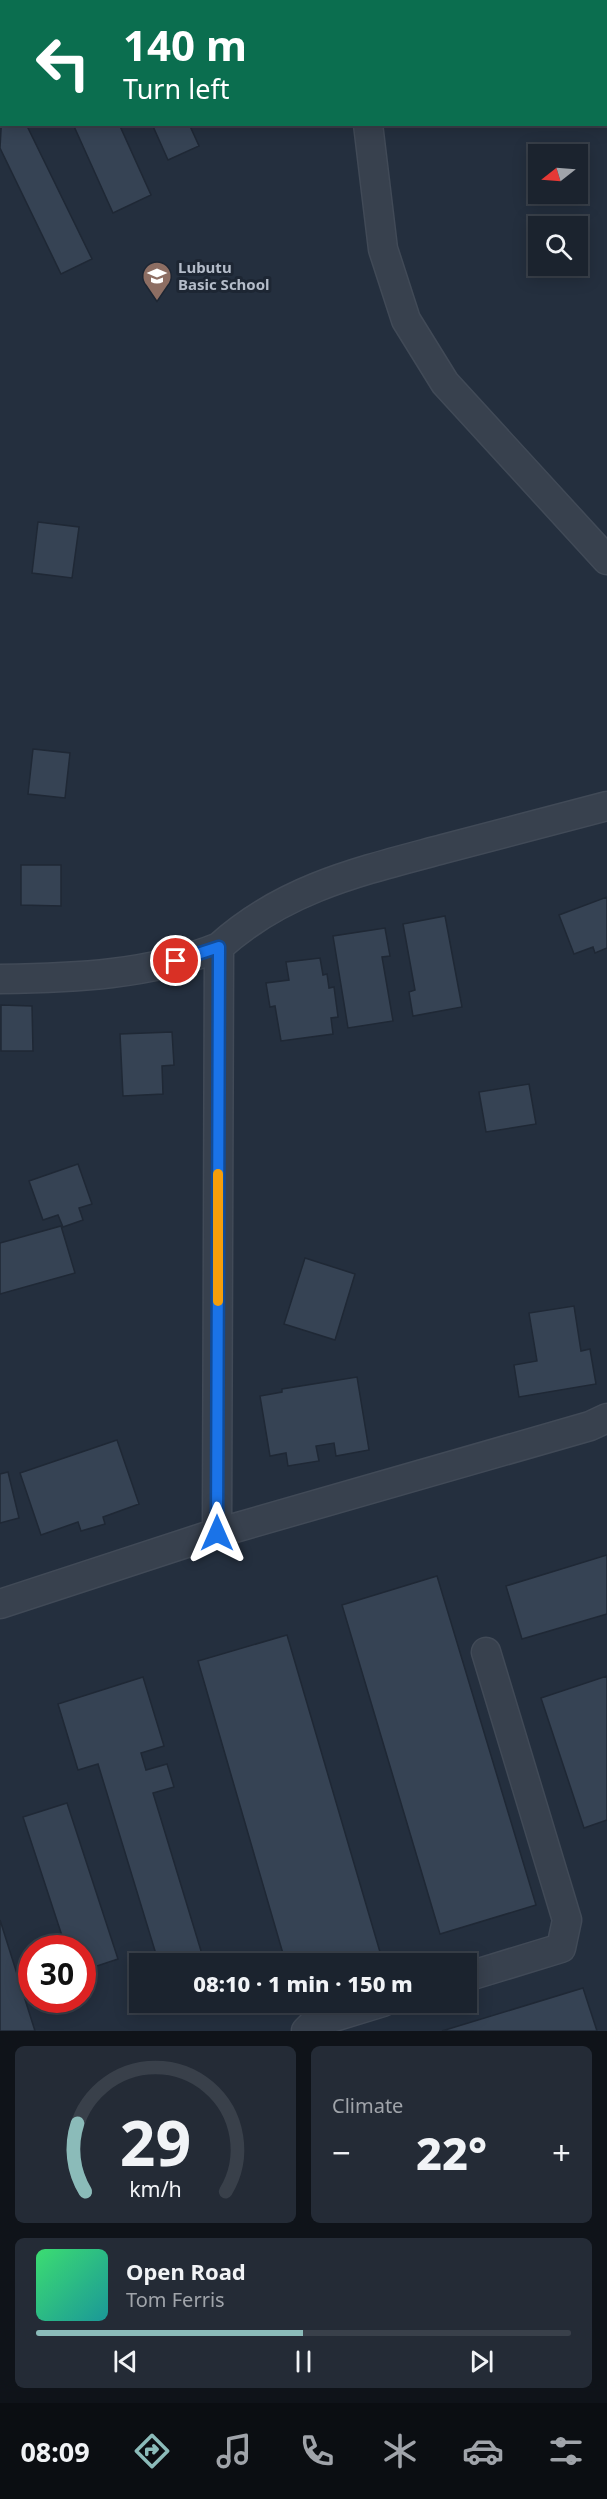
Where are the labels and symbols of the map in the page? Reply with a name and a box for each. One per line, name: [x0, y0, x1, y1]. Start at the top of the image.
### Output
north arrow: [528, 144, 588, 204]
place label: Lubutu Basic School: [178, 257, 270, 294]
school or university icon: Lubutu Basic School: [141, 260, 173, 302]
pin: [150, 935, 201, 986]
position arrow: [185, 1501, 249, 1565]
speed limit sign: 30: [18, 1935, 96, 2013]

